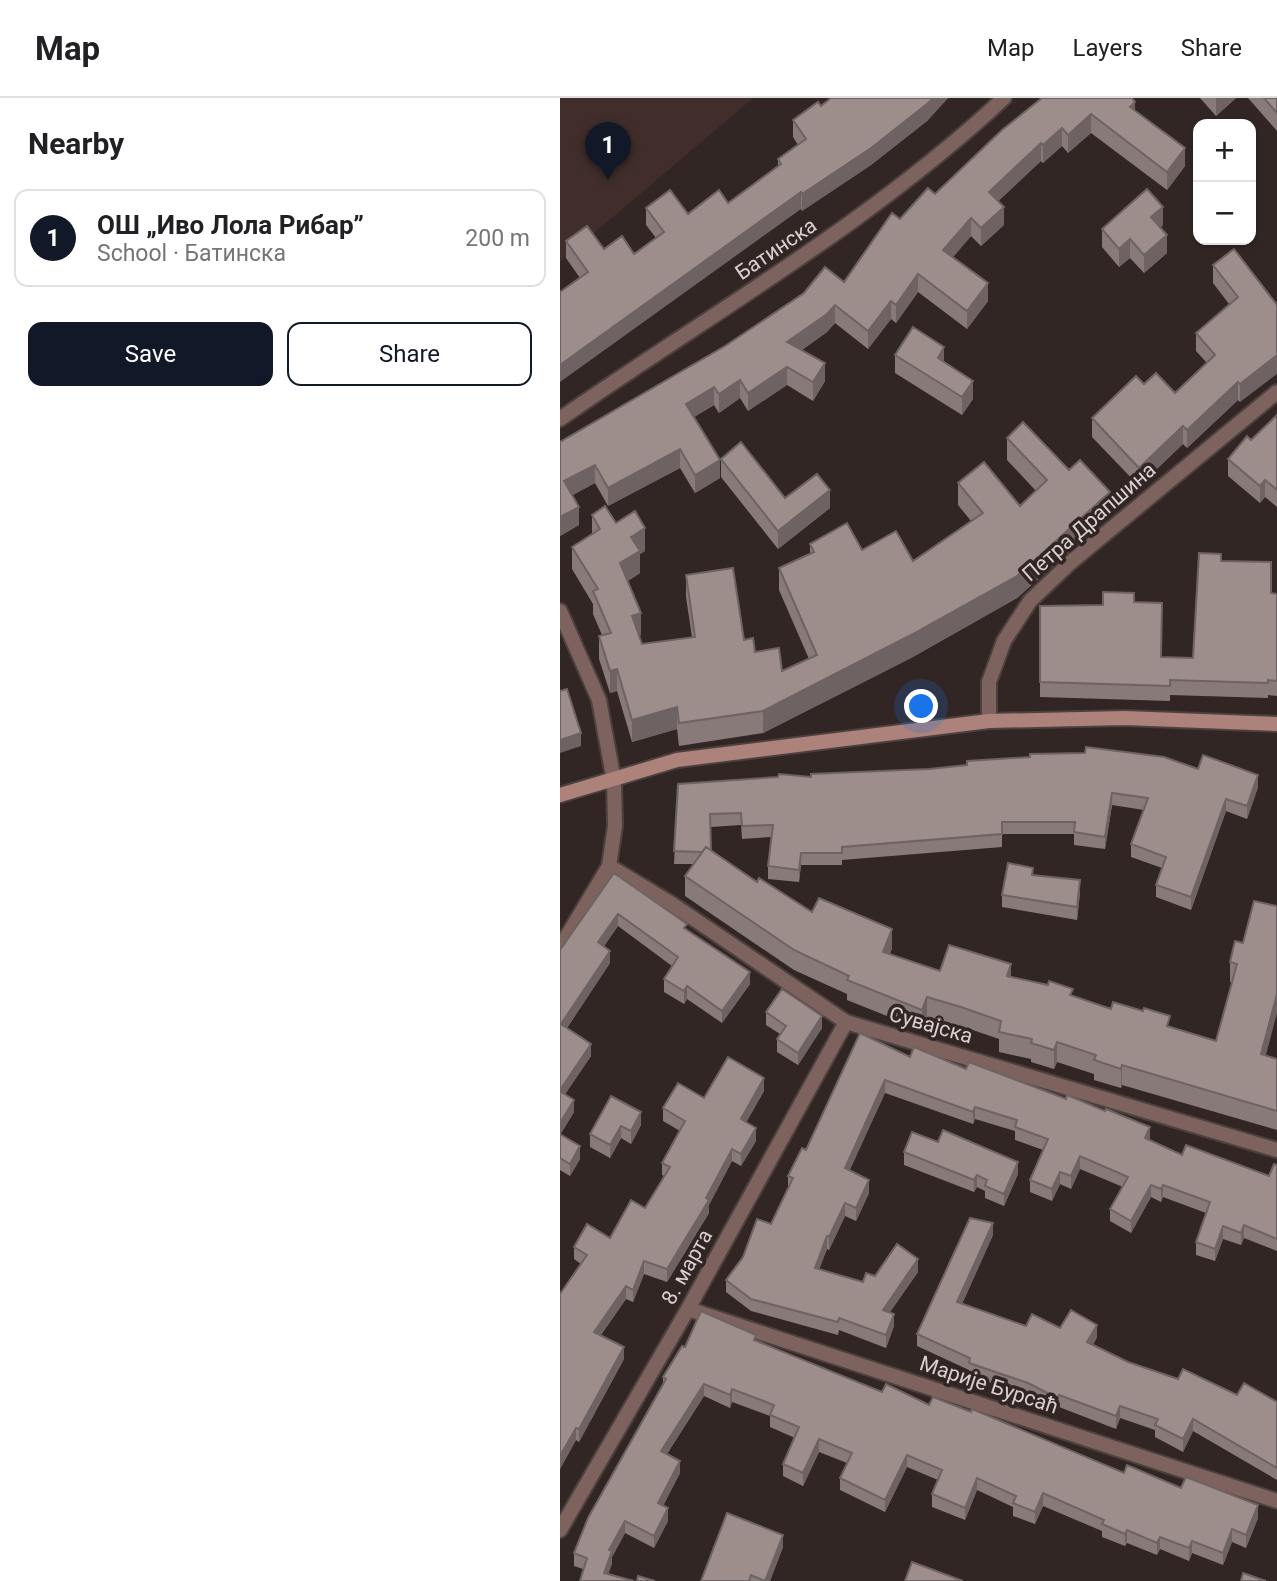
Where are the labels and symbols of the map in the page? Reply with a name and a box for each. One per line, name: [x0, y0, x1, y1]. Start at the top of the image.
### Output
pin: 1: [585, 122, 631, 180]
street label: Батинска: [731, 213, 821, 285]
street label: Петра Драпшина: [1018, 458, 1160, 586]
your location: [904, 689, 938, 723]
street label: Сувајска: [886, 1002, 976, 1048]
street label: 8. марта: [657, 1225, 717, 1309]
street label: Марије Бурсаћ: [917, 1351, 1061, 1419]

